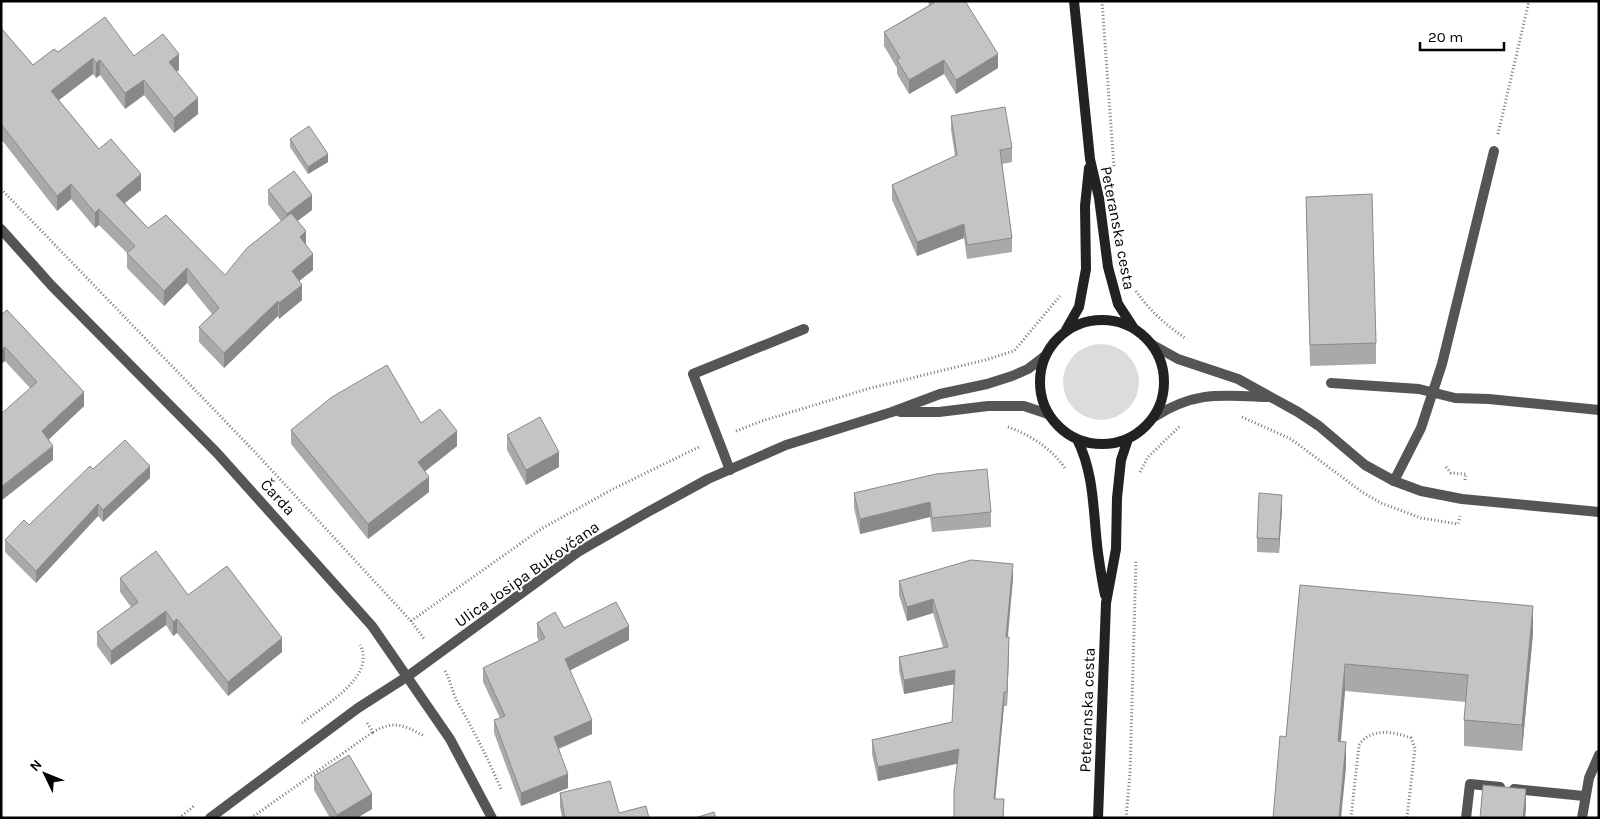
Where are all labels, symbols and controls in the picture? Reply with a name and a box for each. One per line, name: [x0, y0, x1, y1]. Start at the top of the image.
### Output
scale bar: [1420, 20, 1504, 52]
text: 20 m: [1428, 28, 1463, 46]
street label: Peteranska cesta: [1097, 165, 1139, 291]
street label: Čarda: [256, 475, 300, 519]
street label: Ulica Josipa Bukovčana: [451, 517, 603, 631]
street label: Peteranska cesta: [1075, 647, 1099, 773]
north arrow: [20, 749, 70, 799]
text: N: [26, 756, 46, 775]

